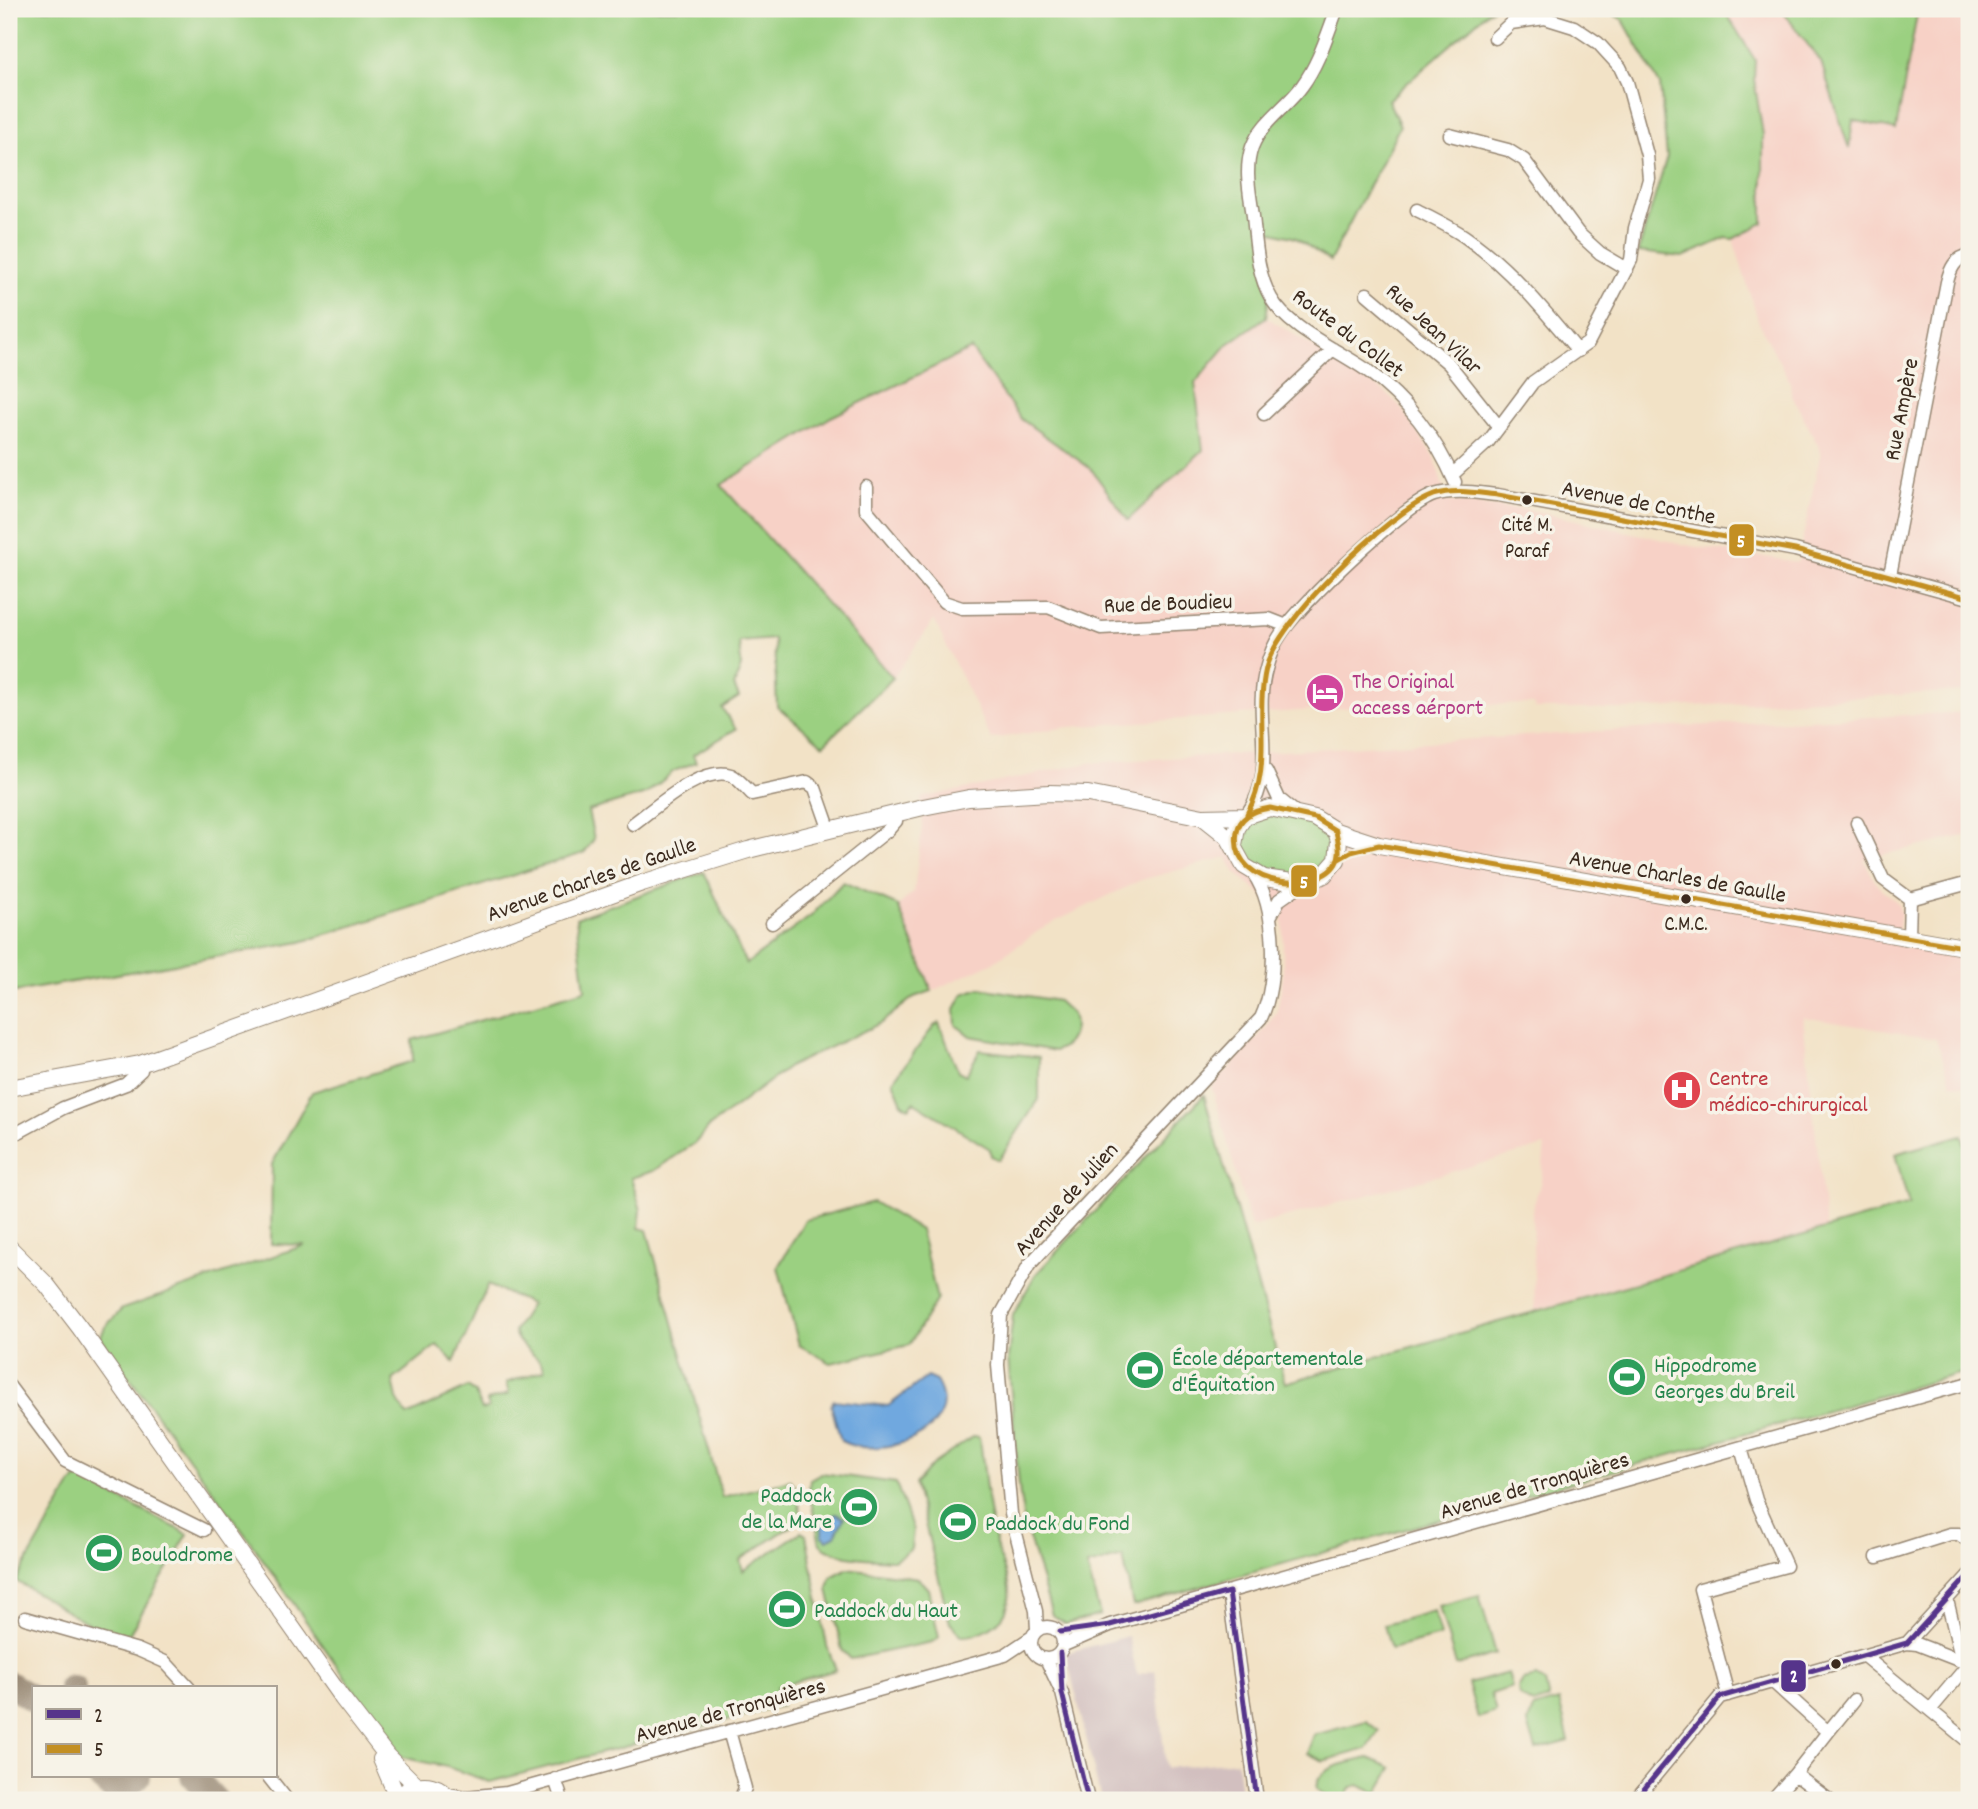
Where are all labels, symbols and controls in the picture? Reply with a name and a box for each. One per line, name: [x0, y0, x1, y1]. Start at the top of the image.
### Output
street label: Rue Jean Vilar: [1377, 277, 1489, 384]
street label: Route du Collet: [1284, 282, 1410, 388]
street label: Rue Ampère: [1877, 355, 1930, 464]
street label: Avenue de Conthe: [1559, 473, 1718, 535]
marker: Cité M. Paraf: [1520, 493, 1534, 507]
place label: Cité M. Paraf: [1501, 512, 1553, 568]
line badge: 5: [1728, 523, 1755, 557]
text: 5: [1737, 530, 1746, 557]
street label: Rue de Boudieu: [1103, 587, 1233, 624]
place label: The Original access aérport: [1352, 667, 1483, 726]
hotel icon: The Original access aérport: [1304, 672, 1346, 714]
street label: Avenue Charles de Gaulle: [483, 830, 701, 933]
street label: Avenue Charles de Gaulle: [1566, 843, 1788, 914]
line badge: 5: [1290, 864, 1318, 898]
text: 5: [1300, 871, 1309, 898]
marker: C.M.C.: [1679, 892, 1693, 906]
place label: C.M.C.: [1664, 911, 1708, 941]
place label: Centre médico-chirurgical: [1709, 1064, 1868, 1123]
hospital icon: Centre médico-chirurgical: [1661, 1069, 1703, 1111]
street label: Avenue de Julien: [1007, 1136, 1128, 1265]
place label: École départementale d'Équitation: [1172, 1344, 1363, 1403]
sports icon: École départementale d'Équitation: [1124, 1349, 1166, 1391]
place label: Hippodrome Georges du Breil: [1654, 1351, 1795, 1410]
sports icon: Hippodrome Georges du Breil: [1606, 1356, 1648, 1398]
street label: Avenue de Tronquières: [1436, 1445, 1634, 1530]
place label: Paddock de la Mare: [741, 1481, 832, 1540]
sports icon: Paddock de la Mare: [838, 1486, 880, 1528]
sports icon: Paddock du Fond: [937, 1501, 979, 1543]
place label: Paddock du Fond: [985, 1509, 1130, 1542]
sports icon: Boulodrome: [83, 1532, 125, 1574]
place label: Boulodrome: [131, 1540, 233, 1573]
sports icon: Paddock du Haut: [766, 1588, 808, 1630]
place label: Paddock du Haut: [814, 1596, 958, 1629]
unlabelled marker: [1829, 1657, 1843, 1671]
line badge: 2: [1780, 1659, 1807, 1693]
text: 2: [1790, 1665, 1798, 1692]
street label: Avenue de Tronquières: [632, 1671, 830, 1754]
legend: [32, 1686, 276, 1778]
text: 2: [94, 1703, 103, 1733]
text: 5: [94, 1737, 104, 1767]

